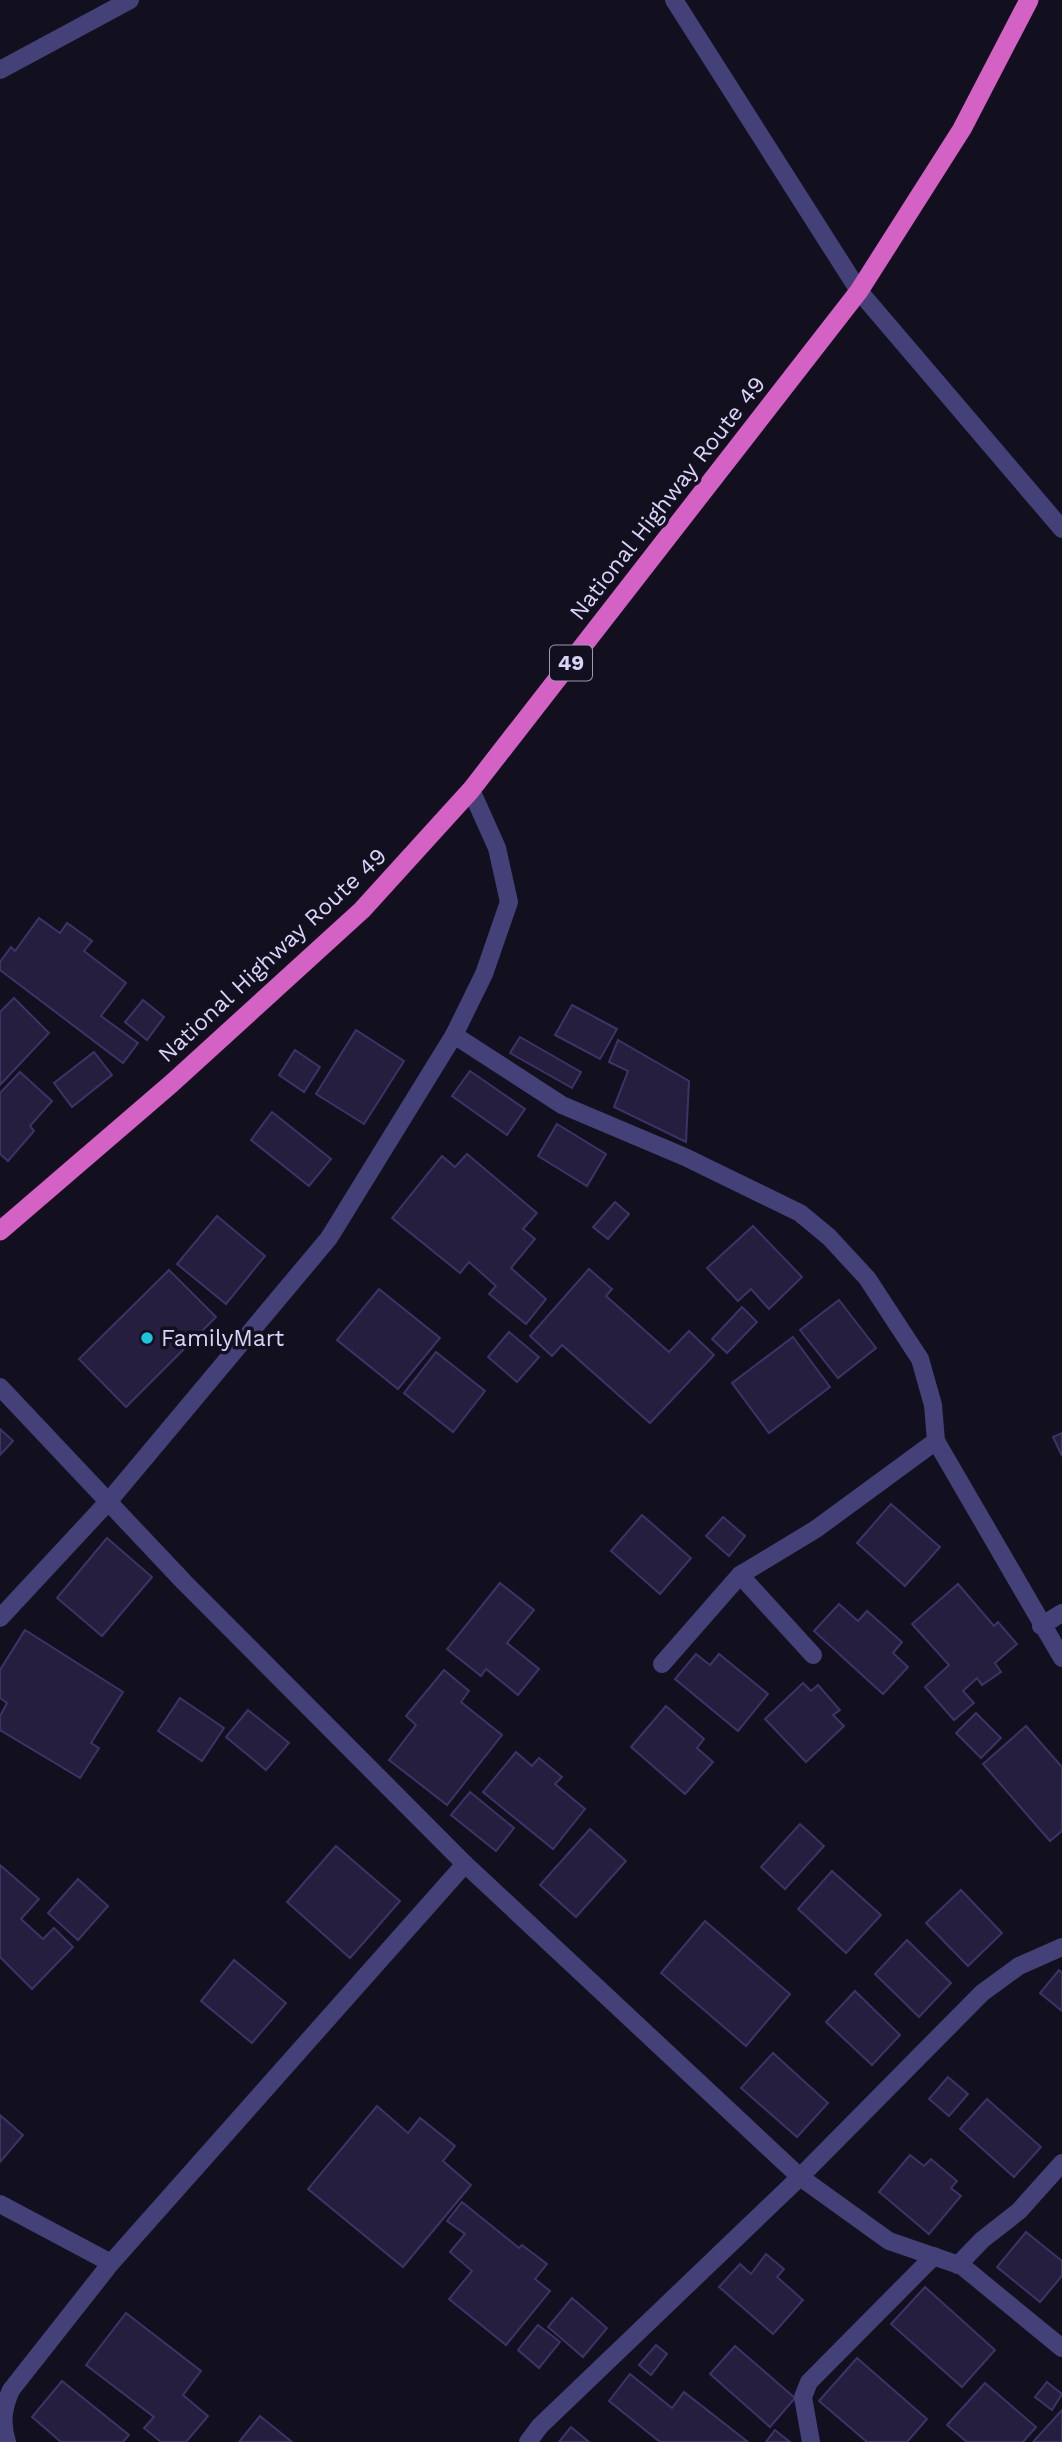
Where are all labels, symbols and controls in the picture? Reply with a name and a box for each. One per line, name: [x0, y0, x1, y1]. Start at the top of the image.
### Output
street label: National Highway Route 49: [564, 371, 771, 626]
road number: 49: [550, 646, 592, 680]
street label: National Highway Route 49: [153, 843, 392, 1068]
place label: FamilyMart: [161, 1325, 284, 1352]
marker: FamilyMart: [139, 1330, 155, 1346]

